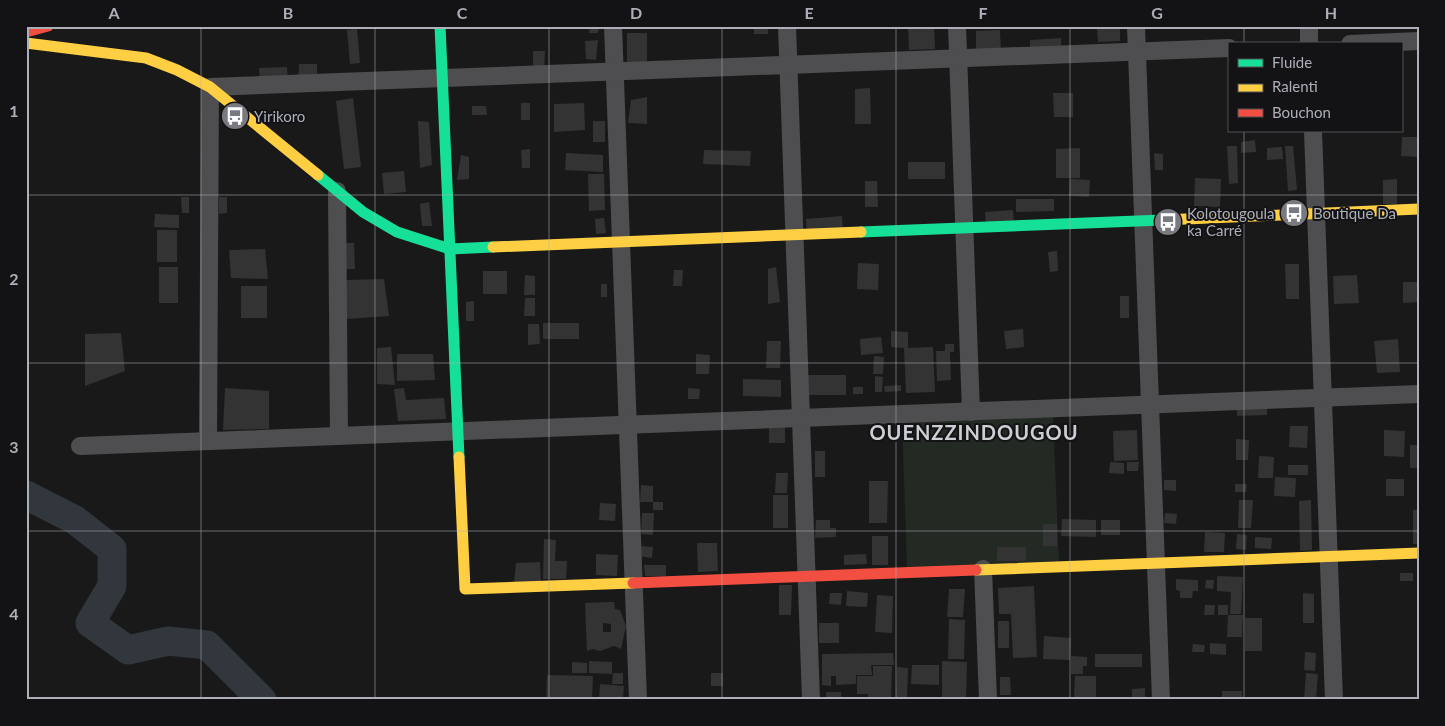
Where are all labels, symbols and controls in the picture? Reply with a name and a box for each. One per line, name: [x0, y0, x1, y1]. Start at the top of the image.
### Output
text: A: [107, 3, 120, 22]
text: B: [283, 3, 293, 22]
text: C: [457, 3, 468, 22]
text: D: [630, 3, 642, 22]
text: E: [804, 3, 814, 22]
text: F: [978, 3, 988, 22]
text: G: [1151, 3, 1163, 22]
text: H: [1325, 3, 1337, 22]
legend: [1228, 42, 1402, 132]
text: Fluide: [1272, 53, 1312, 71]
text: Ralenti: [1272, 77, 1318, 95]
text: 1: [9, 101, 19, 120]
bus stop icon: Yirikoro: [220, 101, 250, 131]
text: Bouchon: [1272, 103, 1331, 121]
place label: Yirikoro: [254, 107, 305, 125]
bus stop icon: Boutique Da: [1279, 198, 1309, 228]
place label: Kolotougoula ka Carré: [1187, 204, 1275, 239]
place label: Boutique Da: [1313, 204, 1396, 222]
bus stop icon: Kolotougoula ka Carré: [1153, 207, 1183, 237]
text: 2: [9, 269, 19, 288]
district label: OUENZZINDOUGOU: [869, 420, 1079, 444]
text: 3: [9, 437, 19, 456]
text: 4: [9, 604, 19, 623]

